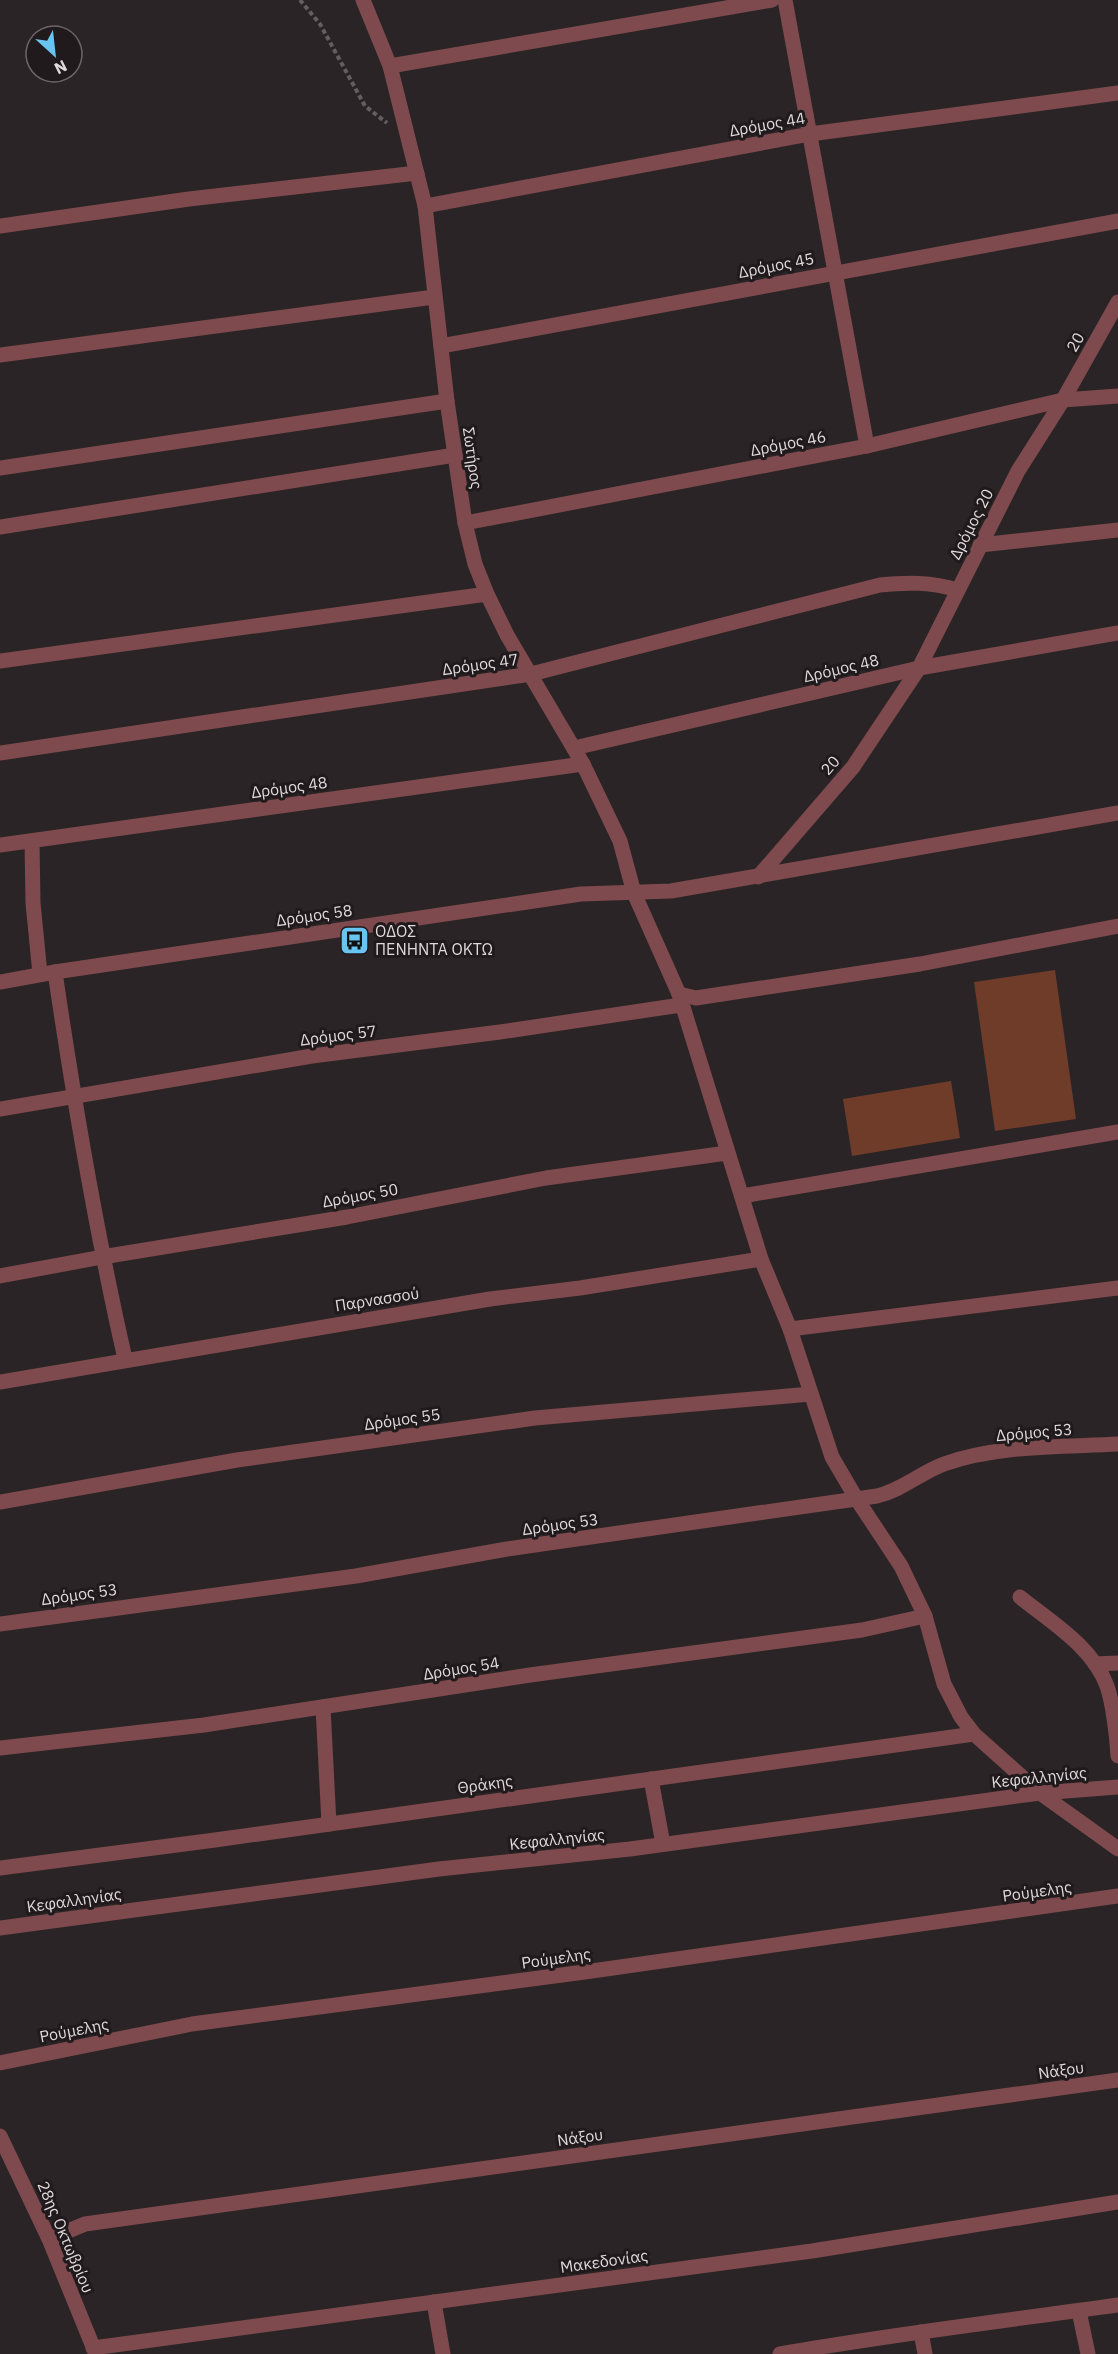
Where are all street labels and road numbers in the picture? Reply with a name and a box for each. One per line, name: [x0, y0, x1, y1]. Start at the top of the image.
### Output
street label: Δρόμος 44: [727, 107, 807, 141]
street label: Δρόμος 45: [736, 248, 816, 282]
street label: 20: [1062, 329, 1088, 355]
street label: Σωτήρος: [459, 426, 487, 491]
street label: Δρόμος 46: [748, 426, 828, 460]
street label: Δρόμος 20: [945, 485, 997, 563]
street label: Δρόμος 47: [440, 649, 520, 679]
street label: Δρόμος 48: [801, 650, 881, 686]
street label: 20: [816, 751, 844, 779]
street label: Δρόμος 48: [249, 772, 329, 802]
street label: Δρόμος 58: [274, 900, 354, 930]
street label: Δρόμος 57: [299, 1020, 377, 1050]
street label: Δρόμος 50: [320, 1178, 400, 1212]
street label: Παρνασσού: [333, 1282, 421, 1316]
street label: Δρόμος 55: [362, 1404, 442, 1434]
street label: Δρόμος 53: [995, 1419, 1073, 1445]
street label: Δρόμος 53: [520, 1509, 600, 1539]
street label: Δρόμος 53: [39, 1579, 119, 1609]
street label: Δρόμος 54: [421, 1652, 501, 1684]
street label: Κεφαλληνίας: [990, 1762, 1088, 1792]
street label: Θράκης: [456, 1770, 514, 1798]
street label: Κεφαλληνίας: [508, 1824, 606, 1854]
street label: Ρούμελης: [1001, 1876, 1073, 1906]
street label: Κεφαλληνίας: [25, 1883, 123, 1917]
street label: Ρούμελης: [520, 1943, 592, 1973]
street label: Ρούμελης: [38, 2013, 110, 2046]
street label: Νάξου: [1037, 2057, 1085, 2083]
street label: Νάξου: [556, 2124, 604, 2150]
street label: 28ης Οκτωβρίου: [33, 2178, 99, 2296]
street label: Μακεδονίας: [559, 2245, 650, 2277]

